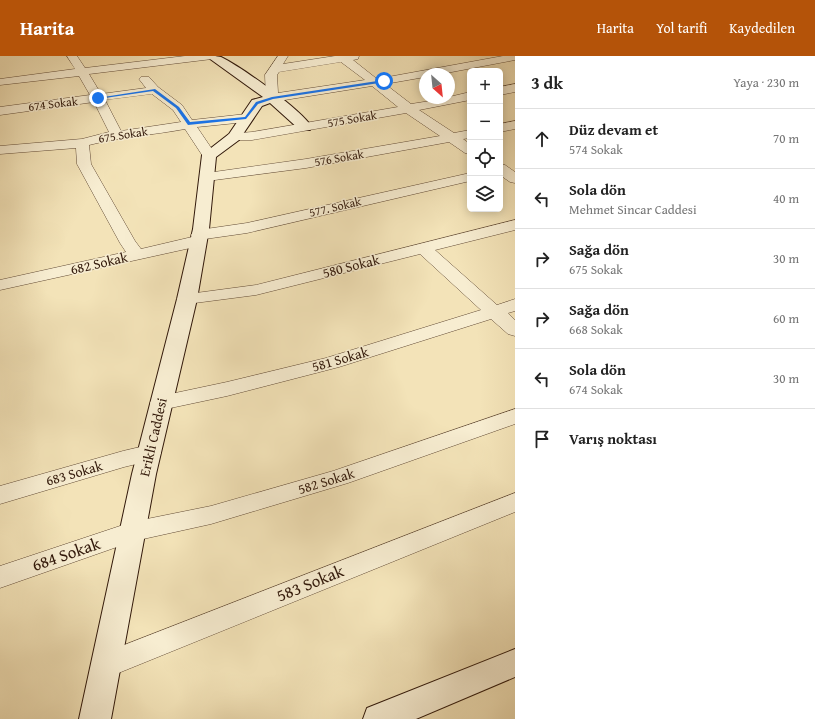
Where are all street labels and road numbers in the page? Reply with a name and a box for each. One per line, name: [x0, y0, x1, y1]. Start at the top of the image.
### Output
street label: 674 Sokak: [27, 92, 80, 115]
street label: 575 Sokak: [326, 106, 379, 131]
street label: 675 Sokak: [97, 122, 150, 147]
street label: 576 Sokak: [313, 145, 366, 170]
street label: 577. Sokak: [307, 192, 363, 221]
street label: 682 Sokak: [68, 247, 130, 279]
street label: 580 Sokak: [320, 249, 382, 283]
street label: 581 Sokak: [309, 341, 372, 377]
street label: Erikli Caddesi: [134, 396, 172, 478]
street label: 683 Sokak: [43, 455, 106, 491]
street label: 582 Sokak: [295, 463, 358, 499]
street label: 684 Sokak: [28, 530, 104, 577]
street label: 583 Sokak: [272, 558, 348, 607]

